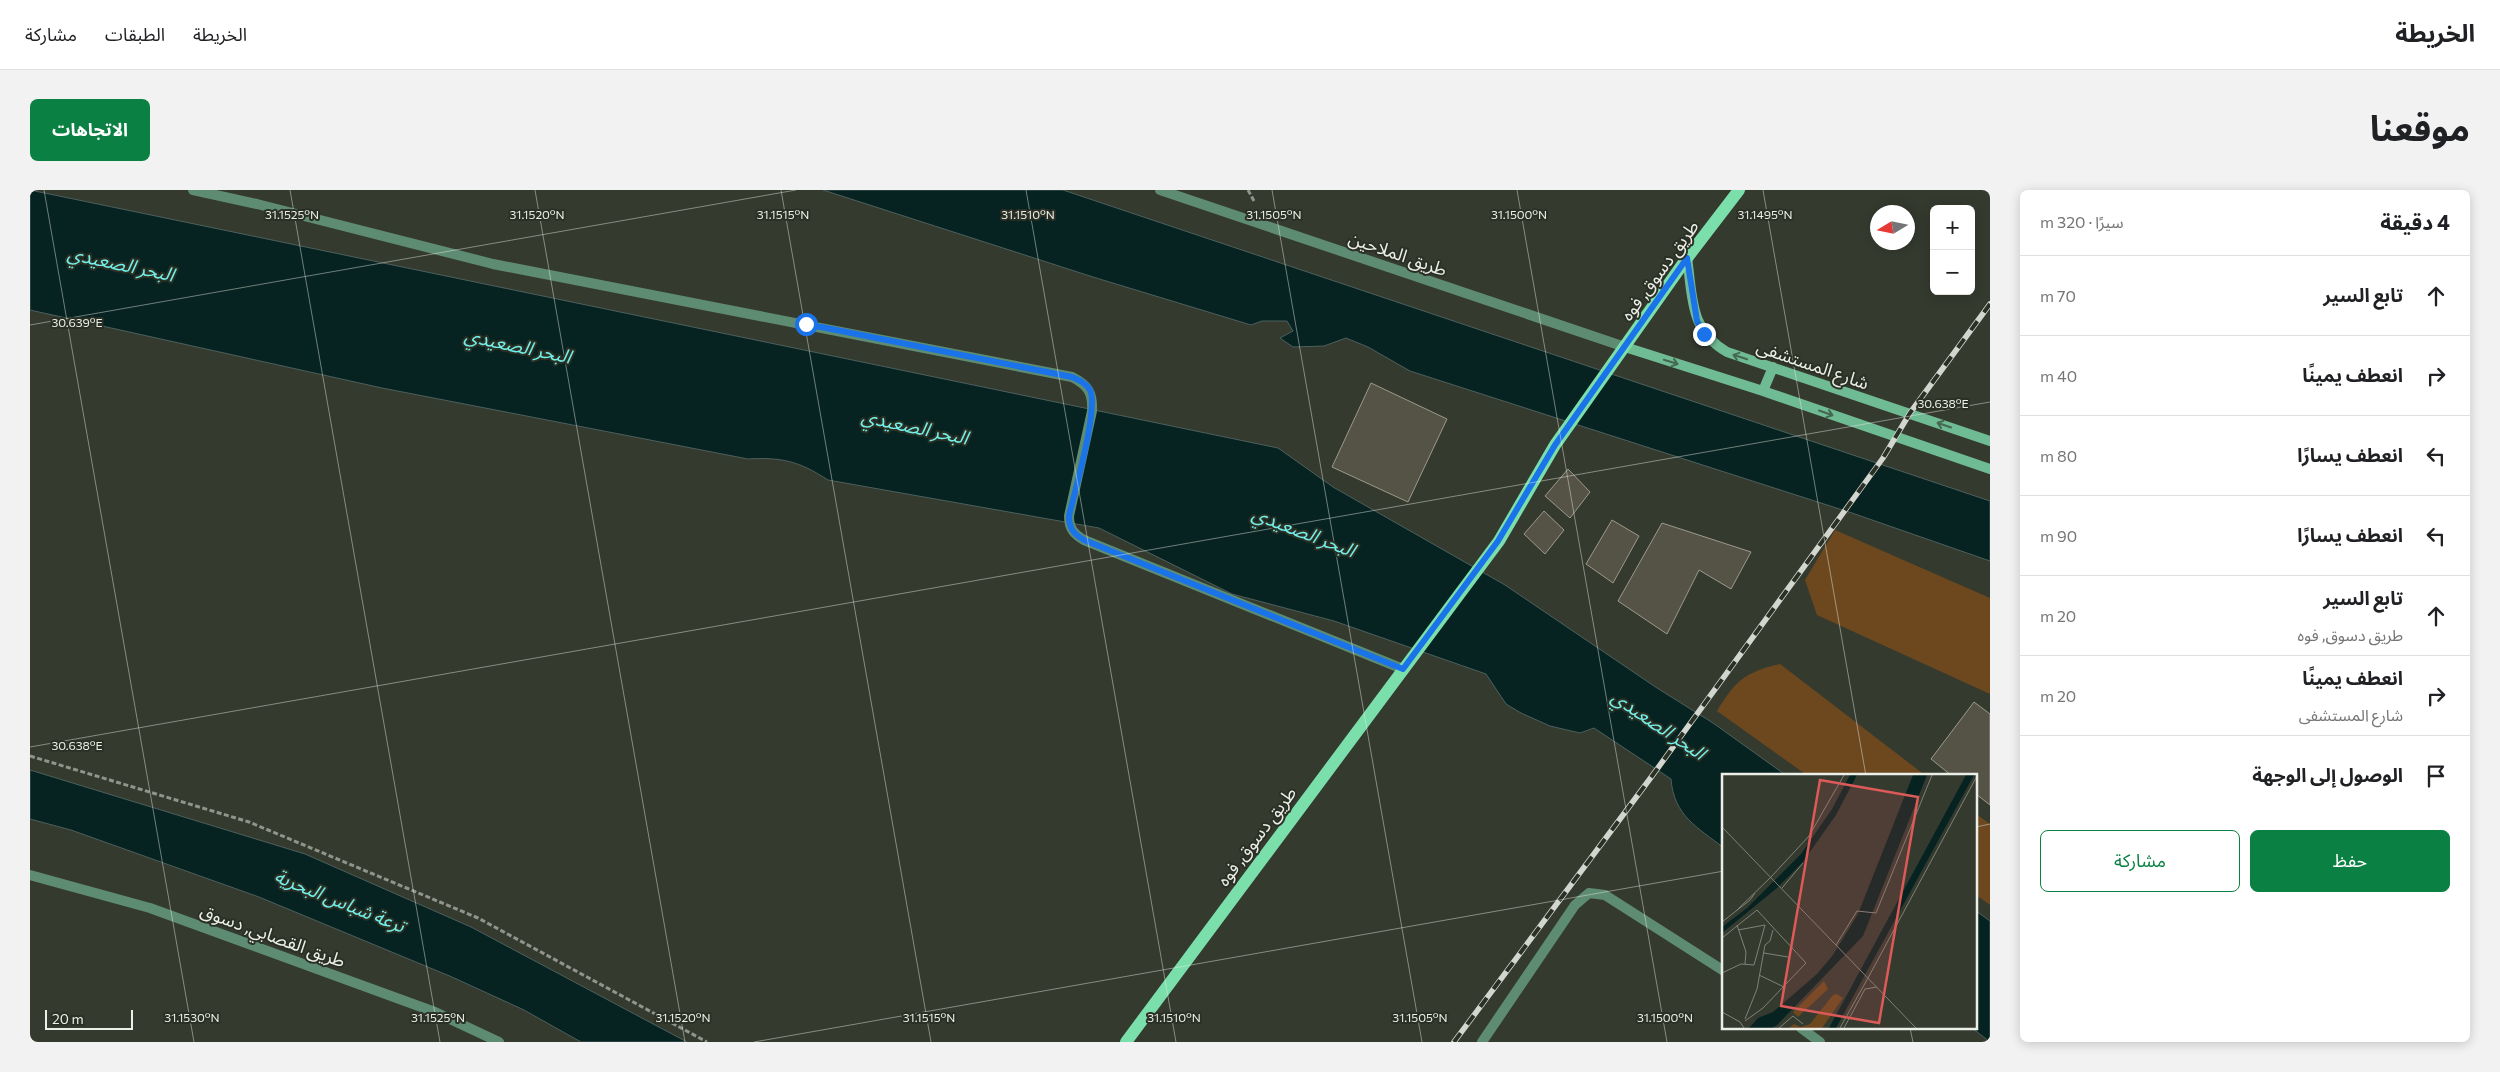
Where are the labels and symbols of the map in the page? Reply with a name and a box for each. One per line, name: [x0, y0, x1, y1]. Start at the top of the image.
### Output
north arrow: [1870, 205, 1915, 250]
text: 31.1525°N: [265, 207, 319, 221]
text: 31.1520°N: [509, 207, 565, 221]
text: 31.1515°N: [757, 207, 809, 221]
text: 31.1510°N: [1001, 207, 1055, 221]
text: 31.1505°N: [1246, 207, 1302, 221]
text: 31.1500°N: [1491, 207, 1547, 221]
text: 31.1495°N: [1737, 207, 1793, 221]
street label: طريق دسوق, فوه: [1615, 216, 1704, 325]
street label: طريق الملاحين: [1346, 226, 1450, 281]
water label: البحر الصعيدي: [65, 240, 179, 290]
route start: [795, 313, 818, 336]
text: 30.639°E: [51, 315, 103, 329]
water label: البحر الصعيدي: [462, 322, 576, 372]
route end: [1693, 323, 1716, 346]
street label: شارع المستشفى: [1753, 334, 1872, 397]
one-way arrow: [1732, 351, 1748, 361]
one-way arrow: [1663, 358, 1679, 368]
text: 30.638°E: [1917, 396, 1969, 410]
water label: البحر الصعيدي: [859, 403, 973, 453]
one-way arrow: [1818, 409, 1833, 418]
one-way arrow: [1937, 420, 1952, 429]
water label: البحر الصعيدي: [1248, 501, 1361, 566]
water label: البحر الصعيدي: [1605, 684, 1712, 769]
text: 30.638°E: [51, 738, 103, 752]
inset map: [1722, 774, 1978, 1030]
street label: طريق دسوق, فوه: [1211, 782, 1301, 891]
water label: ترعة شباس البحرية: [271, 863, 411, 938]
street label: طريق القصابي, دسوق: [196, 898, 349, 975]
scale bar: [45, 1007, 132, 1030]
text: 31.1530°N: [164, 1010, 220, 1024]
text: 31.1525°N: [411, 1010, 465, 1024]
text: 31.1520°N: [655, 1010, 711, 1024]
text: 31.1515°N: [903, 1010, 955, 1024]
text: 31.1510°N: [1147, 1010, 1201, 1024]
text: 31.1505°N: [1392, 1010, 1448, 1024]
text: 31.1500°N: [1637, 1010, 1693, 1024]

